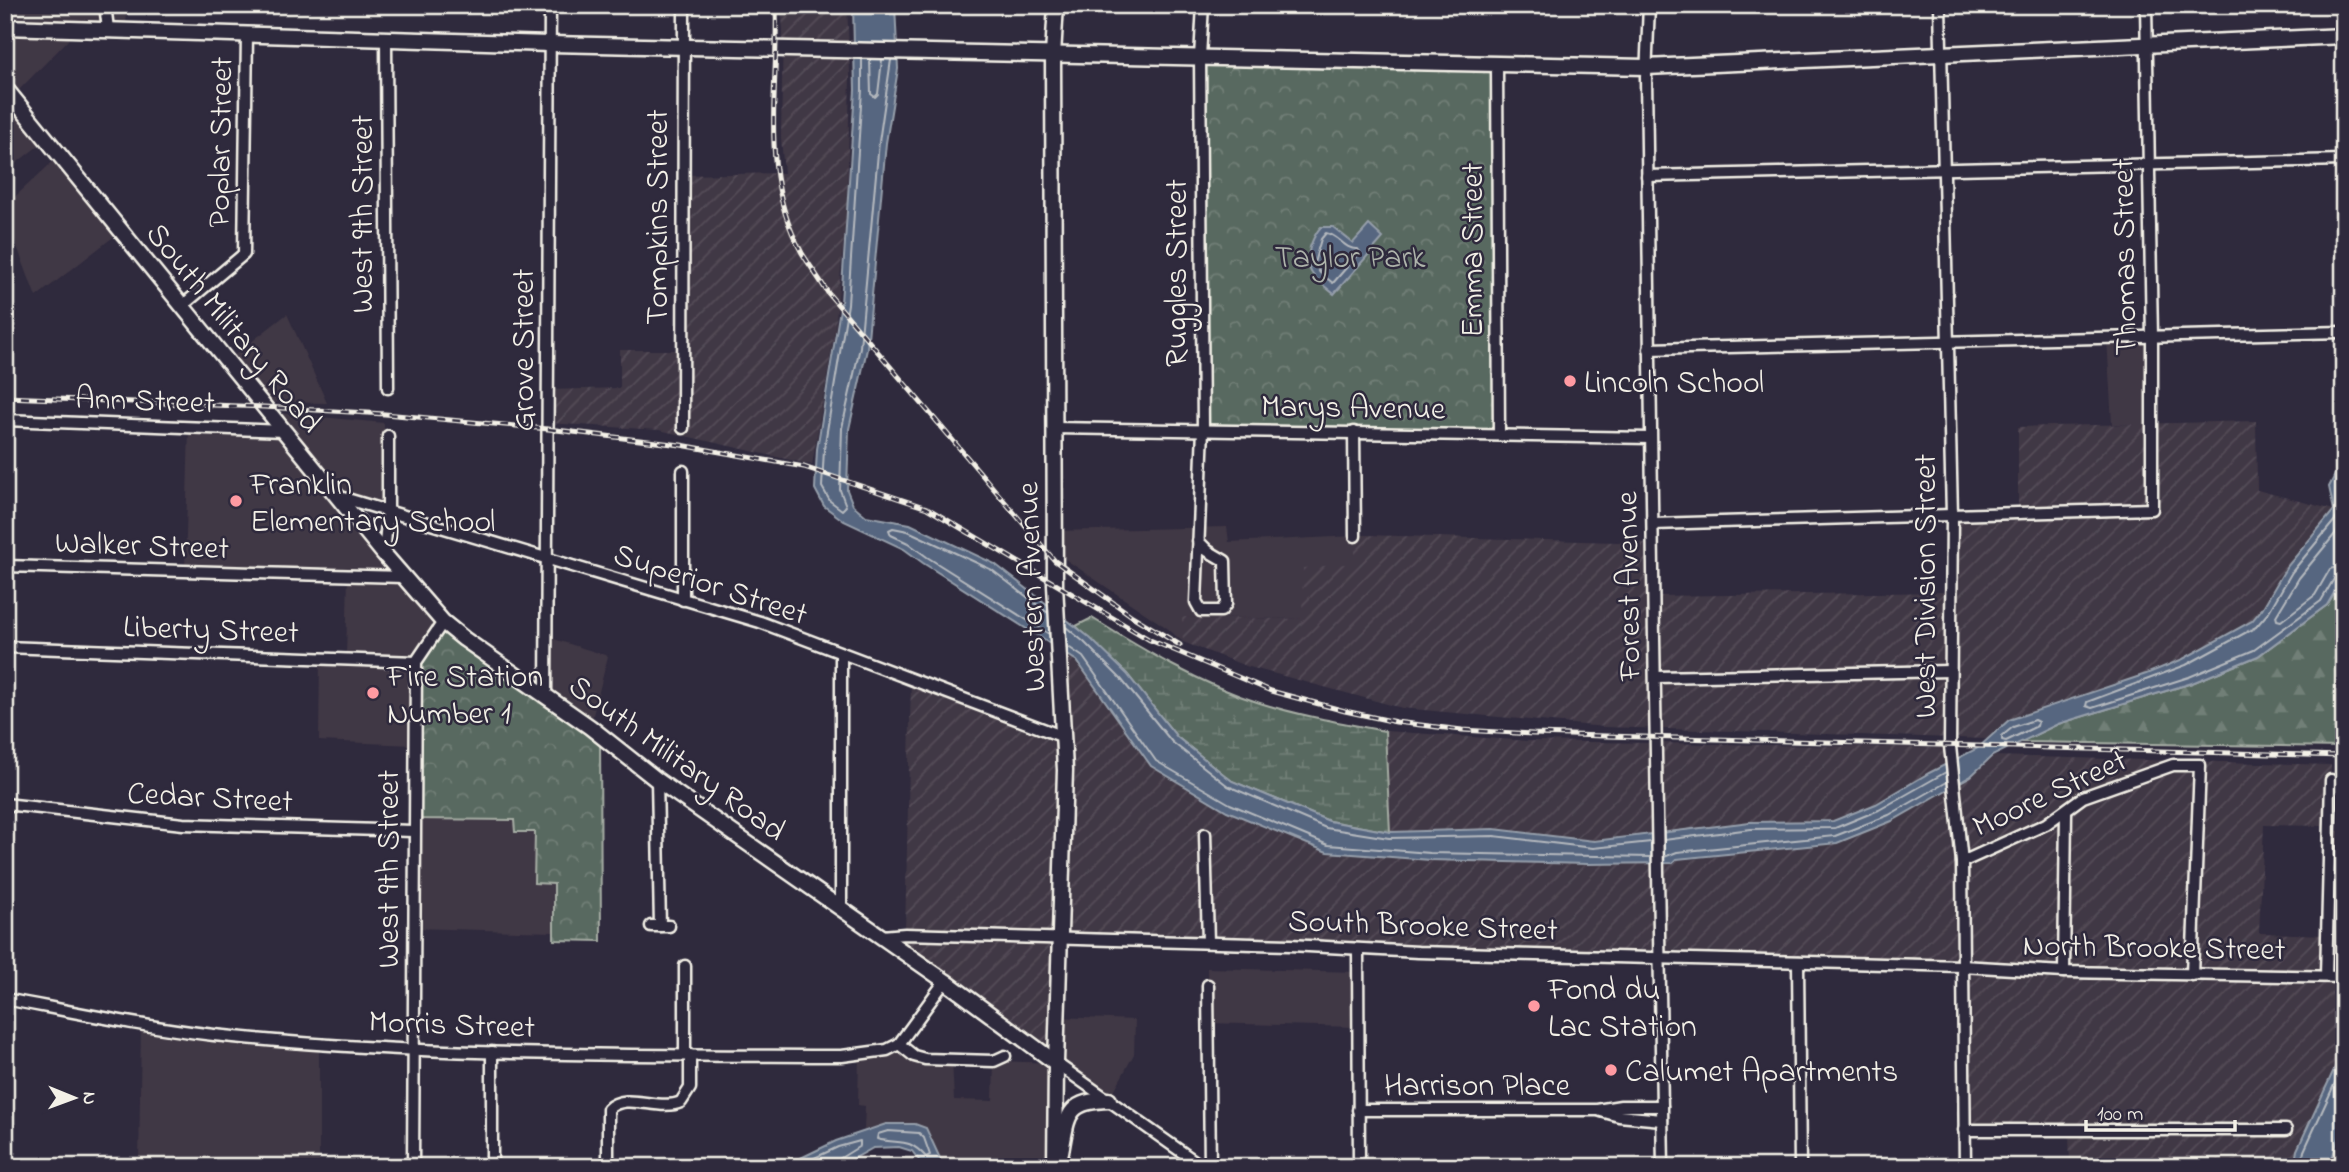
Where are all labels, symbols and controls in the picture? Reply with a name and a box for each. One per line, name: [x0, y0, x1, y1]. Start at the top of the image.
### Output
street label: Poplar Street: [198, 56, 247, 228]
street label: Tompkins Street: [636, 109, 683, 325]
street label: West 9th Street: [341, 115, 388, 313]
street label: Thomas Street: [2101, 158, 2152, 356]
street label: Emma Street: [1451, 162, 1498, 337]
street label: Ruggles Street: [1155, 179, 1202, 367]
street label: South Military Road: [133, 214, 332, 445]
park label: Taylor Park: [1274, 236, 1427, 283]
street label: Grove Street: [502, 268, 549, 431]
place label: Lincoln School: [1584, 361, 1764, 408]
marker: Lincoln School: [1562, 373, 1578, 389]
street label: Ann Street: [74, 377, 216, 428]
street label: Marys Avenue: [1260, 384, 1446, 435]
street label: West Division Street: [1904, 453, 1951, 718]
place label: Franklin Elementary School: [249, 463, 495, 547]
street label: Western Avenue: [1006, 481, 1061, 693]
street label: Forest Avenue: [1605, 490, 1656, 682]
marker: Franklin Elementary School: [228, 493, 244, 509]
street label: Walker Street: [54, 521, 230, 574]
street label: Superior Street: [607, 533, 813, 640]
street label: Liberty Street: [122, 605, 300, 658]
place label: Fire Station Number 1: [386, 655, 543, 739]
street label: South Military Road: [557, 665, 795, 855]
marker: Fire Station Number 1: [365, 685, 381, 701]
street label: Moore Street: [1966, 739, 2136, 851]
street label: West 9th Street: [367, 770, 414, 968]
street label: Cedar Street: [126, 772, 294, 827]
street label: South Brooke Street: [1287, 899, 1559, 956]
street label: North Brooke Street: [2022, 924, 2286, 975]
place label: Fond du Lac Station: [1547, 968, 1697, 1052]
marker: Fond du Lac Station: [1526, 998, 1542, 1014]
street label: Morris Street: [368, 1000, 536, 1053]
place label: Calumet Apartments: [1625, 1050, 1898, 1097]
marker: Calumet Apartments: [1603, 1062, 1619, 1078]
north arrow: [38, 1064, 108, 1134]
street label: Harrison Place: [1384, 1064, 1571, 1111]
scale bar: [2086, 1088, 2235, 1132]
text: N: [75, 1092, 102, 1105]
text: 100 m: [2097, 1100, 2143, 1130]

